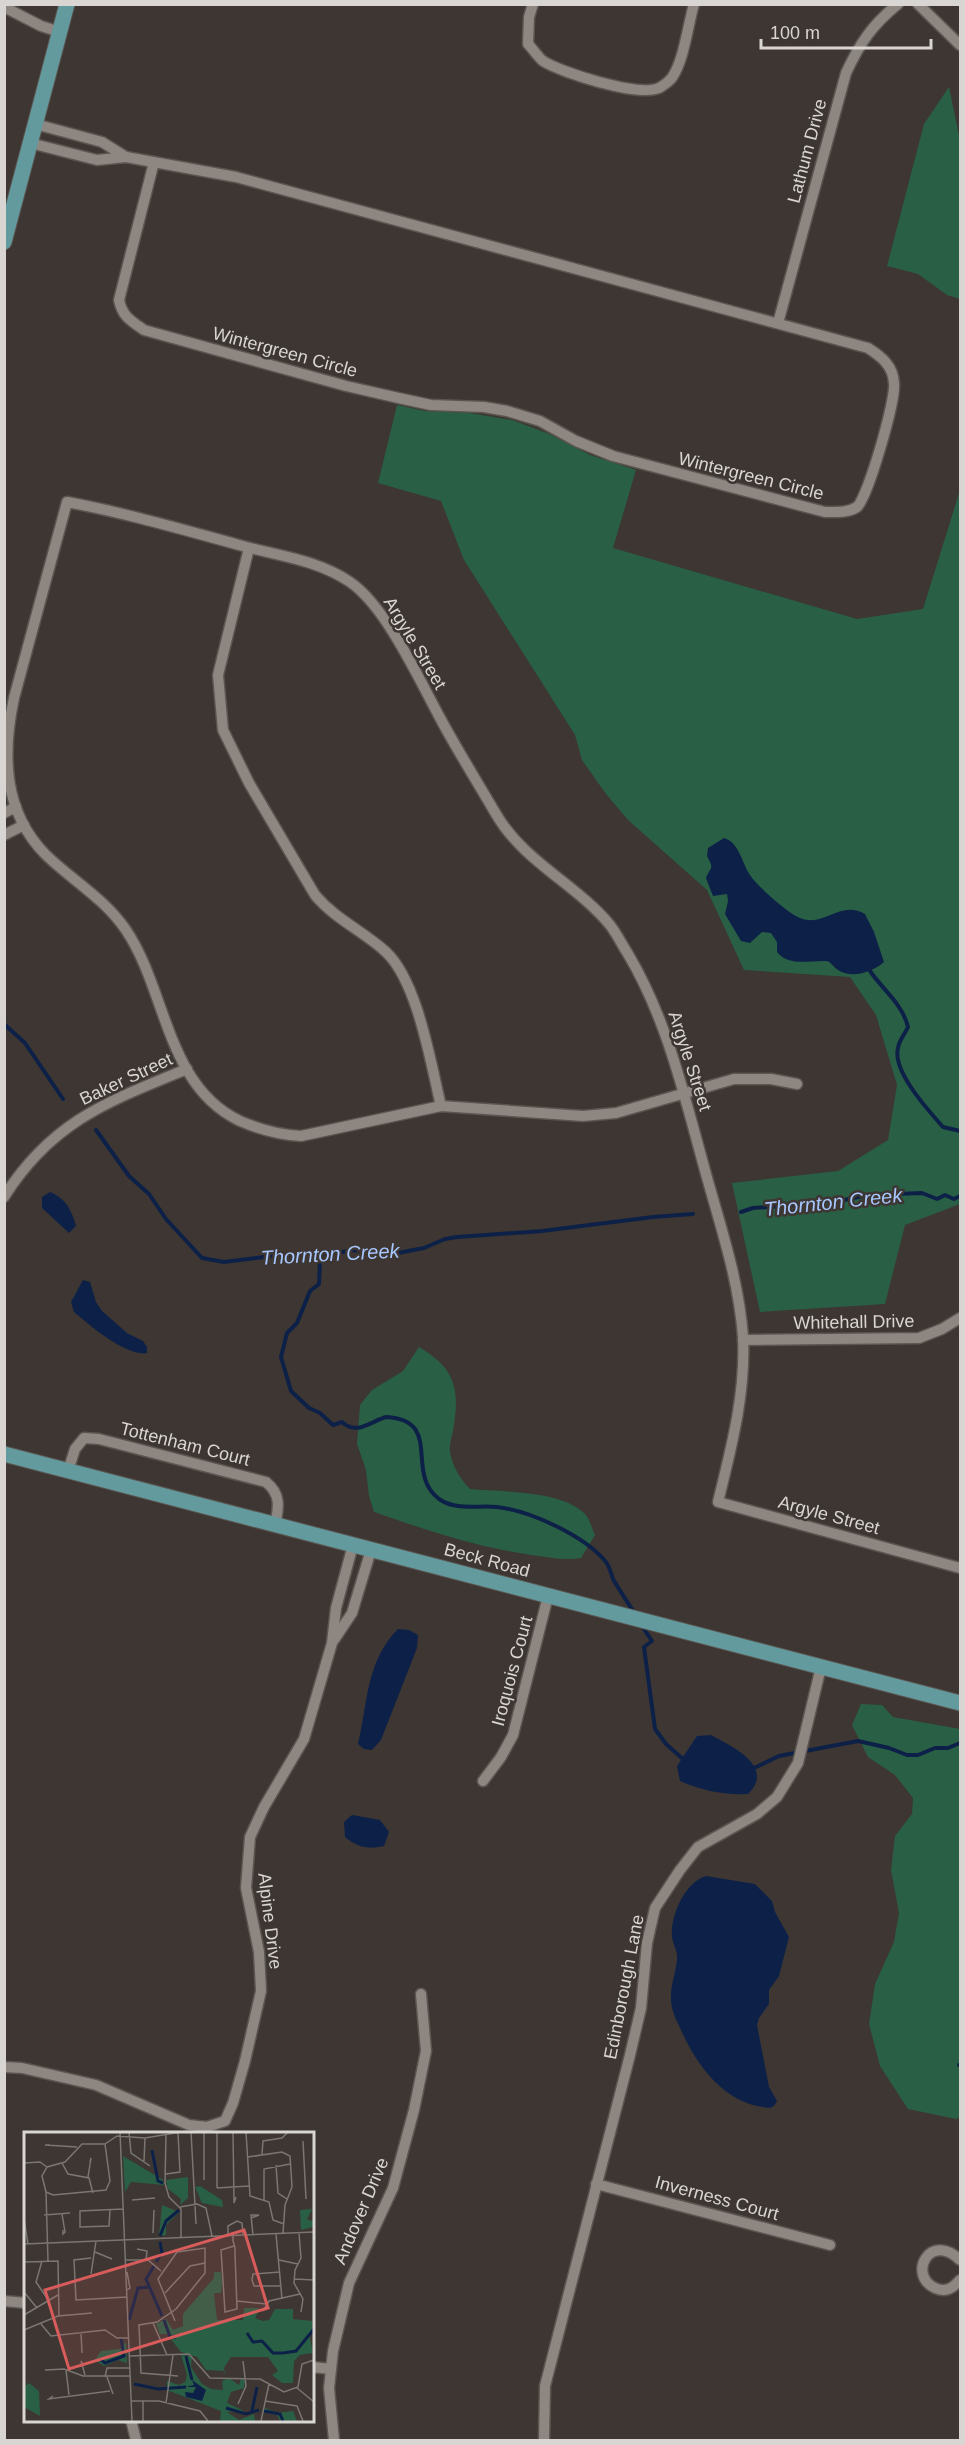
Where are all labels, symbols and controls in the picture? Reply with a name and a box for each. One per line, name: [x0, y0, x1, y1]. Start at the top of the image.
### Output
scale bar: [761, 12, 930, 50]
text: 100 m: [770, 23, 820, 43]
street label: Lathum Drive: [783, 97, 831, 205]
street label: Wintergreen Circle: [210, 323, 360, 381]
street label: Wintergreen Circle: [676, 448, 826, 504]
street label: Argyle Street: [380, 593, 450, 693]
street label: Argyle Street: [664, 1008, 716, 1114]
street label: Baker Street: [76, 1049, 176, 1109]
water label: Thornton Creek: [763, 1184, 904, 1220]
water label: Thornton Creek: [260, 1239, 401, 1269]
street label: Whitehall Drive: [793, 1311, 915, 1333]
street label: Tottenham Court: [118, 1418, 252, 1470]
street label: Argyle Street: [776, 1492, 882, 1538]
street label: Beck Road: [442, 1539, 532, 1581]
street label: Iroquois Court: [488, 1614, 536, 1728]
street label: Alpine Drive: [254, 1872, 286, 1970]
street label: Edinborough Lane: [600, 1913, 648, 2061]
inset map: [24, 2132, 314, 2421]
street label: Andover Drive: [330, 2155, 392, 2267]
street label: Inverness Court: [653, 2172, 781, 2224]

